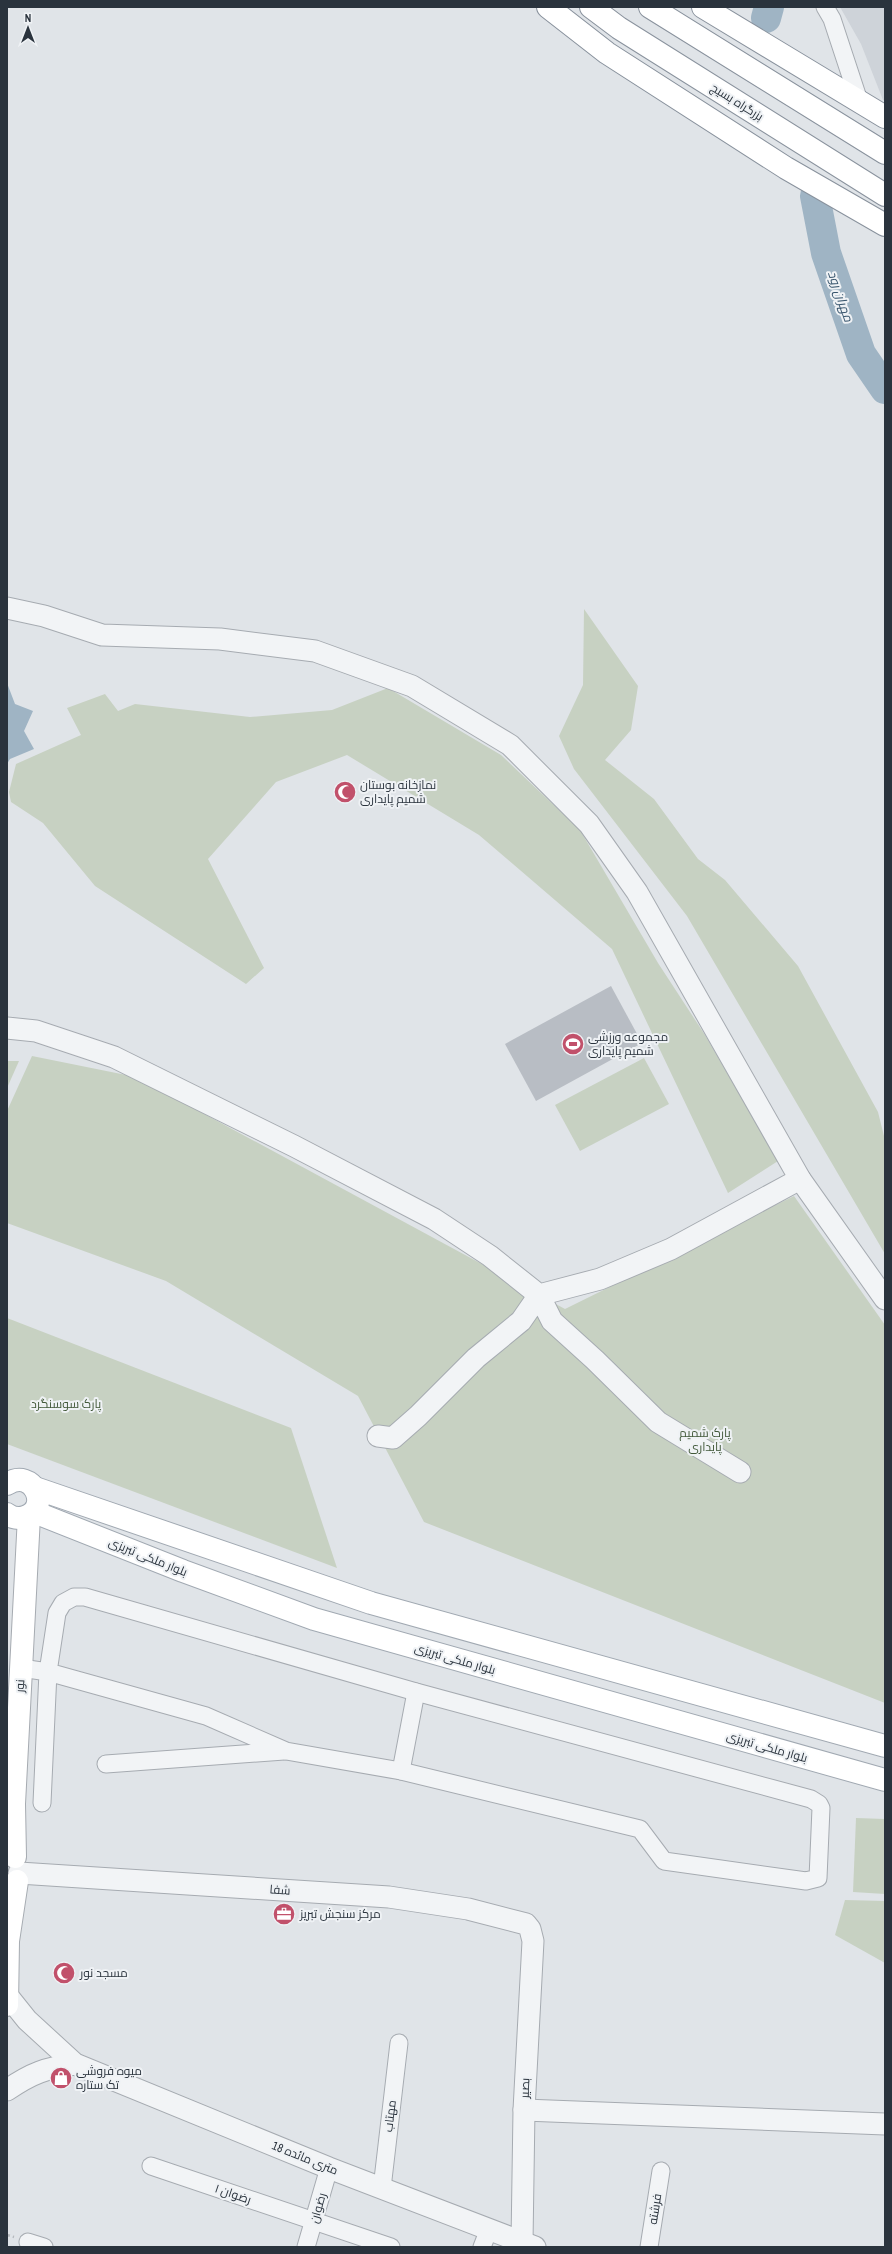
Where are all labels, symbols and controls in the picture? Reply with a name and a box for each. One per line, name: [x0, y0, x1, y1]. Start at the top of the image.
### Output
north arrow: [8, 8, 48, 48]
text: N: [25, 11, 31, 25]
street label: بزرگراه بسیج: [708, 80, 766, 124]
water label: مهران رود: [824, 268, 857, 324]
place label: نمازخانه بوستان شمیم پایداری: [360, 777, 436, 808]
mosque icon: نمازخانه بوستان شمیم پایداری: [332, 779, 358, 805]
place label: مجموعه ورزشی شمیم پایداری: [588, 1029, 668, 1060]
sports icon: مجموعه ورزشی شمیم پایداری: [560, 1031, 586, 1057]
park label: پارک سوسنگرد: [31, 1396, 102, 1413]
park label: پارک شمیم پایداری: [679, 1425, 732, 1456]
street label: بلوار ملکى تبریزى: [106, 1534, 190, 1580]
street label: بلوار ملکى تبریزى: [413, 1640, 497, 1678]
street label: نور: [12, 1679, 28, 1694]
street label: بلوار ملکى تبریزى: [725, 1728, 809, 1766]
street label: شفا: [269, 1881, 291, 1899]
office icon: مرکز سنجش تبریز: [271, 1901, 297, 1927]
place label: مرکز سنجش تبریز: [299, 1906, 381, 1922]
mosque icon: مسجد نور: [51, 1960, 77, 1986]
place label: مسجد نور: [79, 1965, 128, 1981]
place label: میوه فروشی تک ستاره: [76, 2063, 142, 2093]
shop icon: میوه فروشی تک ستاره: [48, 2065, 74, 2091]
street label: بصیر: [516, 2077, 534, 2100]
street label: مهتاب: [380, 2099, 400, 2133]
street label: 18 متری مائده: [270, 2137, 340, 2179]
street label: رضوان ۱: [213, 2180, 253, 2208]
street label: رضوان: [306, 2191, 330, 2225]
street label: فرشته: [645, 2192, 665, 2226]

